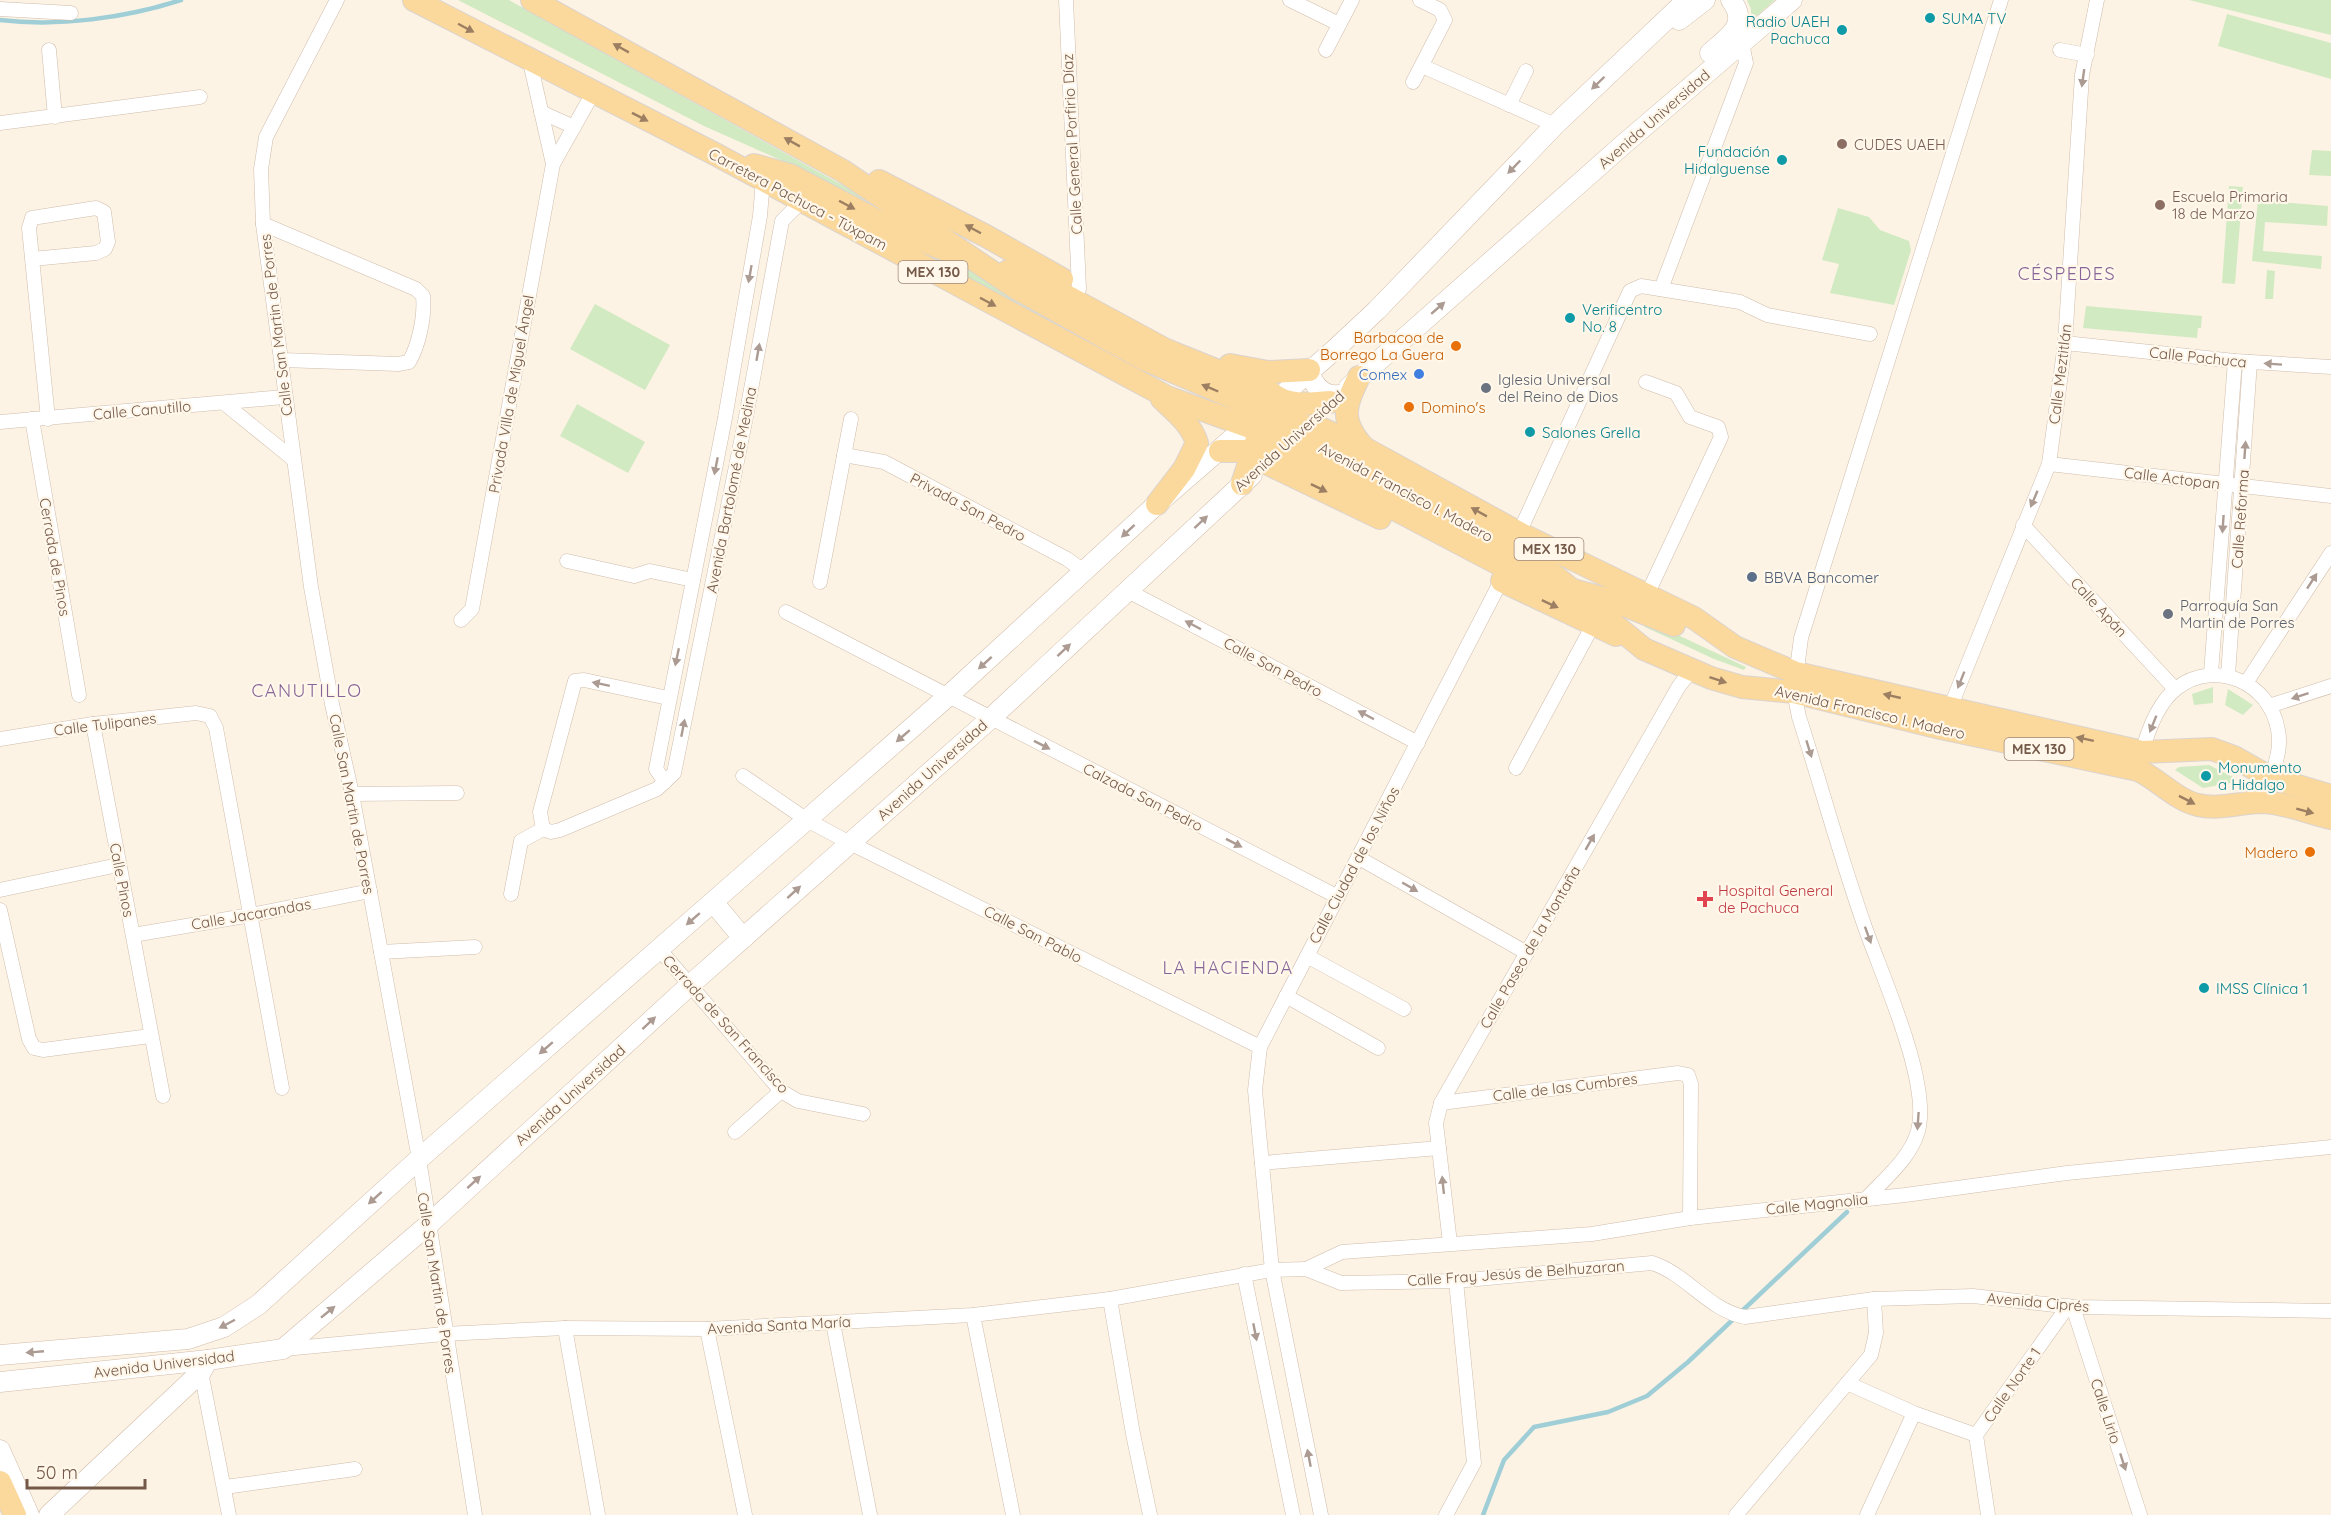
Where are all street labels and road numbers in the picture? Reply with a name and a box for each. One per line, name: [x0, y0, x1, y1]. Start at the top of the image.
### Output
street label: Calle General Porfirio Díaz: [1058, 53, 1086, 235]
street label: Avenida Universidad: [1594, 65, 1714, 173]
street label: Carretera Pachuca - Túxpam: [705, 144, 891, 254]
street label: Calle San Martin de Porres: [255, 233, 297, 417]
road number: MEX 130: [898, 261, 968, 283]
street label: Privada Villa de Miguel Ángel: [484, 293, 538, 495]
street label: Calle Meztitlán: [2044, 323, 2076, 425]
street label: Calle Pachuca: [2148, 342, 2248, 372]
street label: Avenida Bartolomé de Medina: [702, 385, 760, 595]
street label: Avenida Universidad: [1230, 386, 1348, 496]
street label: Calle Canutillo: [92, 396, 192, 424]
street label: Avenida Francisco I. Madero: [1316, 438, 1496, 546]
street label: Calle Actopan: [2123, 463, 2221, 493]
street label: Privada San Pedro: [907, 468, 1029, 546]
street label: Calle Reforma: [2227, 469, 2253, 569]
street label: Cerrada de Pinos: [35, 496, 75, 618]
road number: MEX 130: [1514, 538, 1584, 560]
street label: Calle Apán: [2067, 573, 2131, 641]
street label: Calle San Pedro: [1220, 633, 1326, 701]
street label: Avenida Francisco I. Madero: [1773, 681, 1967, 743]
street label: Calle Tulipanes: [53, 708, 157, 740]
street label: Calle San Martin de Porres: [325, 712, 379, 896]
street label: Avenida Universidad: [873, 715, 991, 825]
road number: MEX 130: [2004, 738, 2074, 760]
street label: Calzada San Pedro: [1080, 759, 1206, 835]
street label: Calle Ciudad de los Niños: [1304, 783, 1404, 947]
street label: Calle Pinos: [106, 841, 138, 919]
street label: Calle Paseo de la Montaña: [1475, 862, 1585, 1032]
street label: Calle Jacarandas: [190, 894, 312, 934]
street label: Calle San Pablo: [981, 901, 1085, 967]
street label: Cerrada de San Francisco: [659, 951, 793, 1097]
street label: Avenida Universidad: [511, 1040, 629, 1150]
street label: Calle de las Cumbres: [1492, 1069, 1638, 1105]
street label: Calle Magnolia: [1765, 1189, 1869, 1219]
street label: Calle San Martin de Porres: [413, 1191, 461, 1375]
street label: Calle Fray Jesús de Belhuzaran: [1407, 1256, 1625, 1290]
street label: Avenida Ciprés: [1986, 1288, 2090, 1316]
street label: Avenida Santa María: [707, 1312, 851, 1338]
street label: Calle Norte 1: [1979, 1344, 2045, 1426]
street label: Avenida Universidad: [92, 1346, 236, 1382]
street label: Calle Lirio: [2087, 1376, 2125, 1446]

